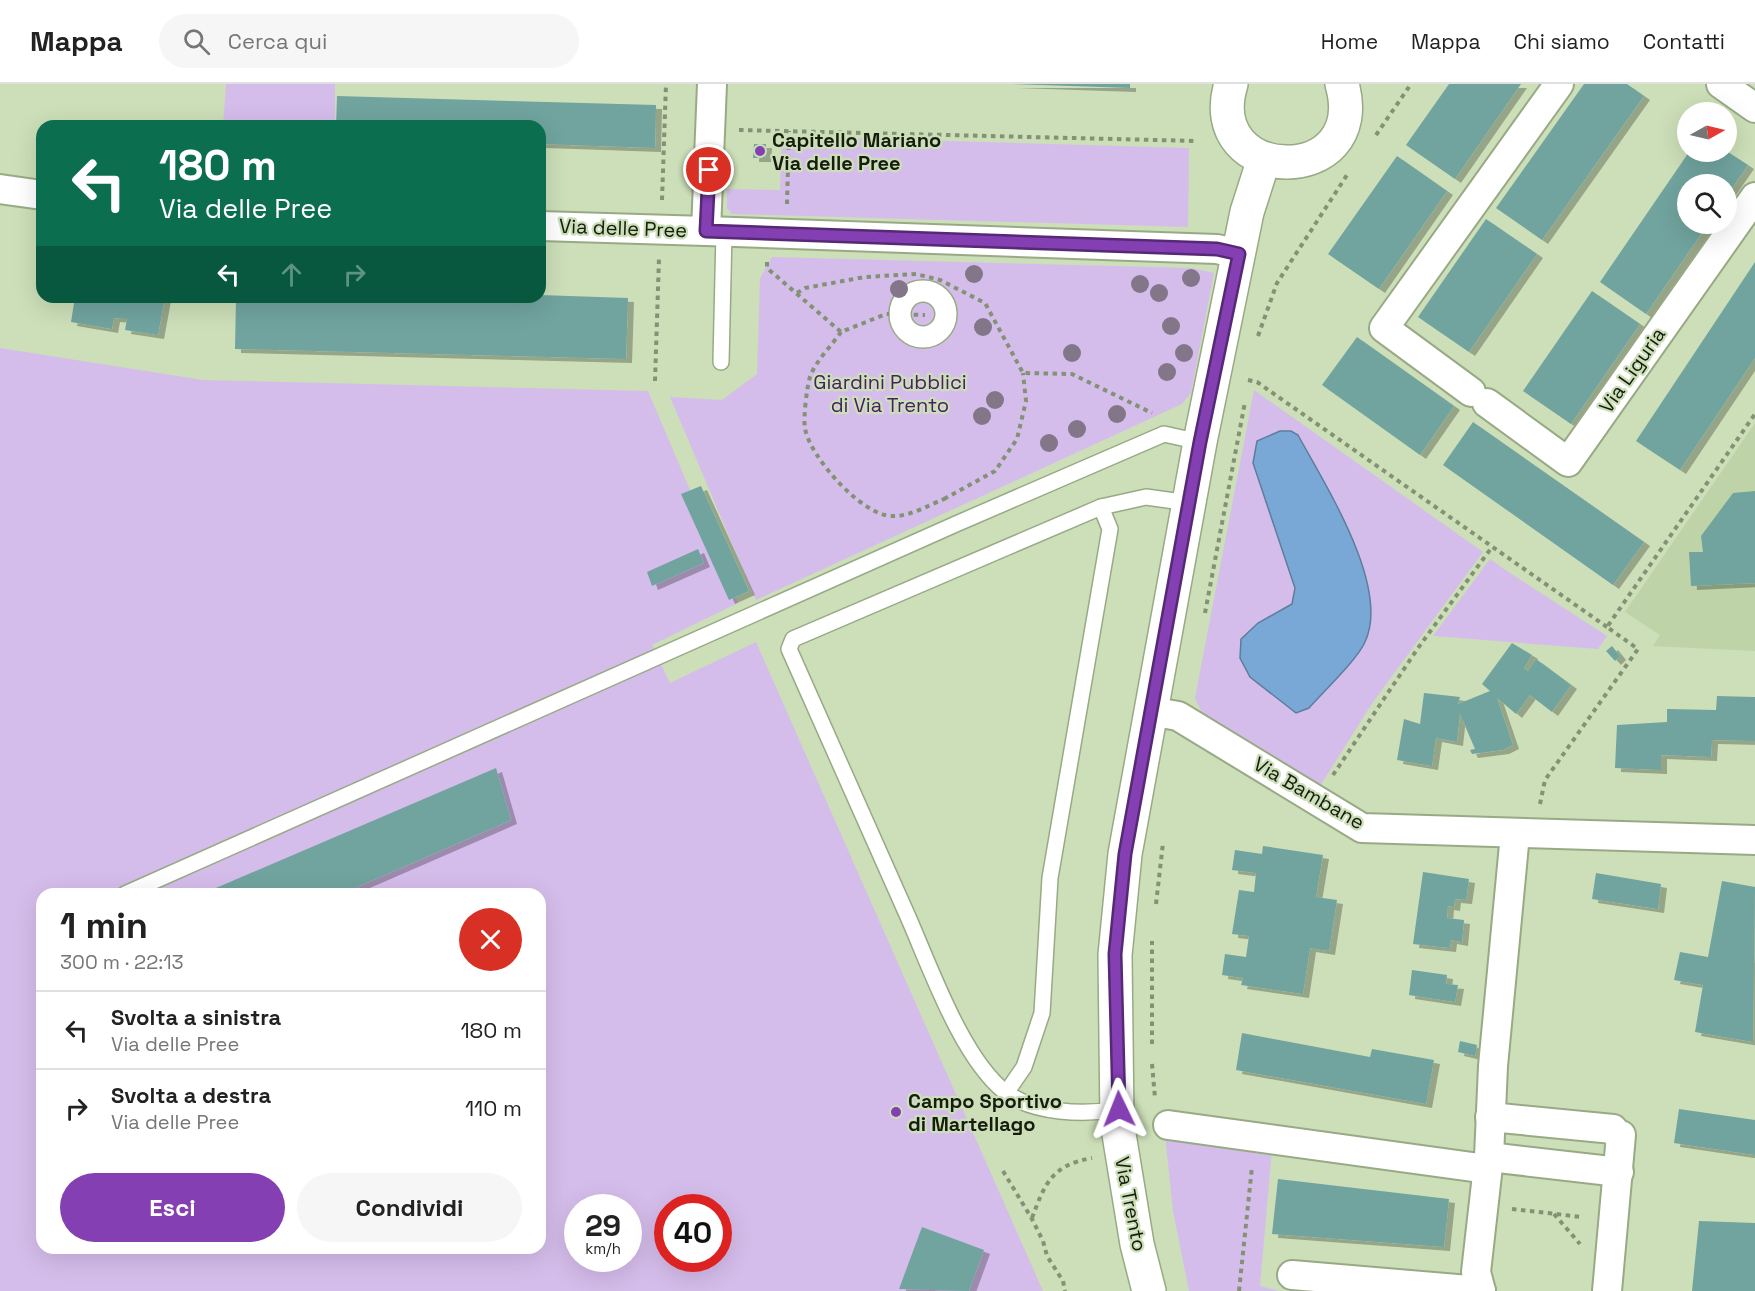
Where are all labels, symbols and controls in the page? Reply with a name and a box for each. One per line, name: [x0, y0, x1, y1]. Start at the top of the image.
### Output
search box: [159, 14, 579, 68]
text: Mappa: [30, 23, 123, 59]
icon: search: [180, 25, 213, 58]
text: Cerca qui: [228, 27, 327, 55]
text: Home: [1321, 28, 1378, 55]
text: Mappa: [1411, 28, 1480, 55]
text: Chi siamo: [1513, 28, 1610, 55]
text: Contatti: [1643, 28, 1725, 55]
north arrow: [1677, 102, 1737, 162]
map controls: [1677, 102, 1737, 234]
place label: Capitello Mariano Via delle Pree: [772, 127, 941, 176]
text: 180 m: [159, 139, 277, 192]
icon: left: [60, 144, 138, 222]
pin: [683, 144, 734, 195]
marker: Capitello Mariano Via delle Pree: [753, 144, 767, 158]
icon: arrive: [692, 153, 725, 186]
button: search: [1677, 174, 1737, 234]
text: Via delle Pree: [159, 191, 332, 226]
street label: Via delle Pree: [558, 213, 688, 243]
icon: left: [212, 258, 245, 291]
icon: ahead: [275, 258, 308, 291]
icon: right: [338, 258, 371, 291]
street label: Via Liguria: [1593, 322, 1671, 418]
park label: Giardini Pubblici di Via Trento: [813, 369, 967, 418]
street label: Via Bambane: [1249, 751, 1369, 835]
text: 1 min: [60, 903, 148, 949]
button: close: [459, 908, 522, 971]
text: 300 m · 22:13: [60, 949, 184, 975]
text: Svolta a sinistra: [111, 1003, 281, 1031]
icon: left: [60, 1014, 93, 1047]
text: 180 m: [460, 1016, 522, 1044]
text: Via delle Pree: [111, 1031, 239, 1057]
position arrow: [1087, 1077, 1151, 1141]
text: Svolta a destra: [111, 1081, 271, 1109]
place label: Campo Sportivo di Martellago: [908, 1088, 1062, 1137]
icon: right: [60, 1092, 93, 1125]
text: 110 m: [465, 1094, 522, 1122]
marker: Campo Sportivo di Martellago: [889, 1105, 903, 1119]
text: Via delle Pree: [111, 1109, 239, 1135]
street label: Via Trento: [1109, 1154, 1153, 1254]
button: Esci: [60, 1173, 285, 1242]
button: Condividi: [297, 1173, 522, 1242]
speed limit sign: 40: [654, 1194, 732, 1272]
text: 29: [585, 1206, 621, 1245]
text: km/h: [585, 1239, 621, 1258]

